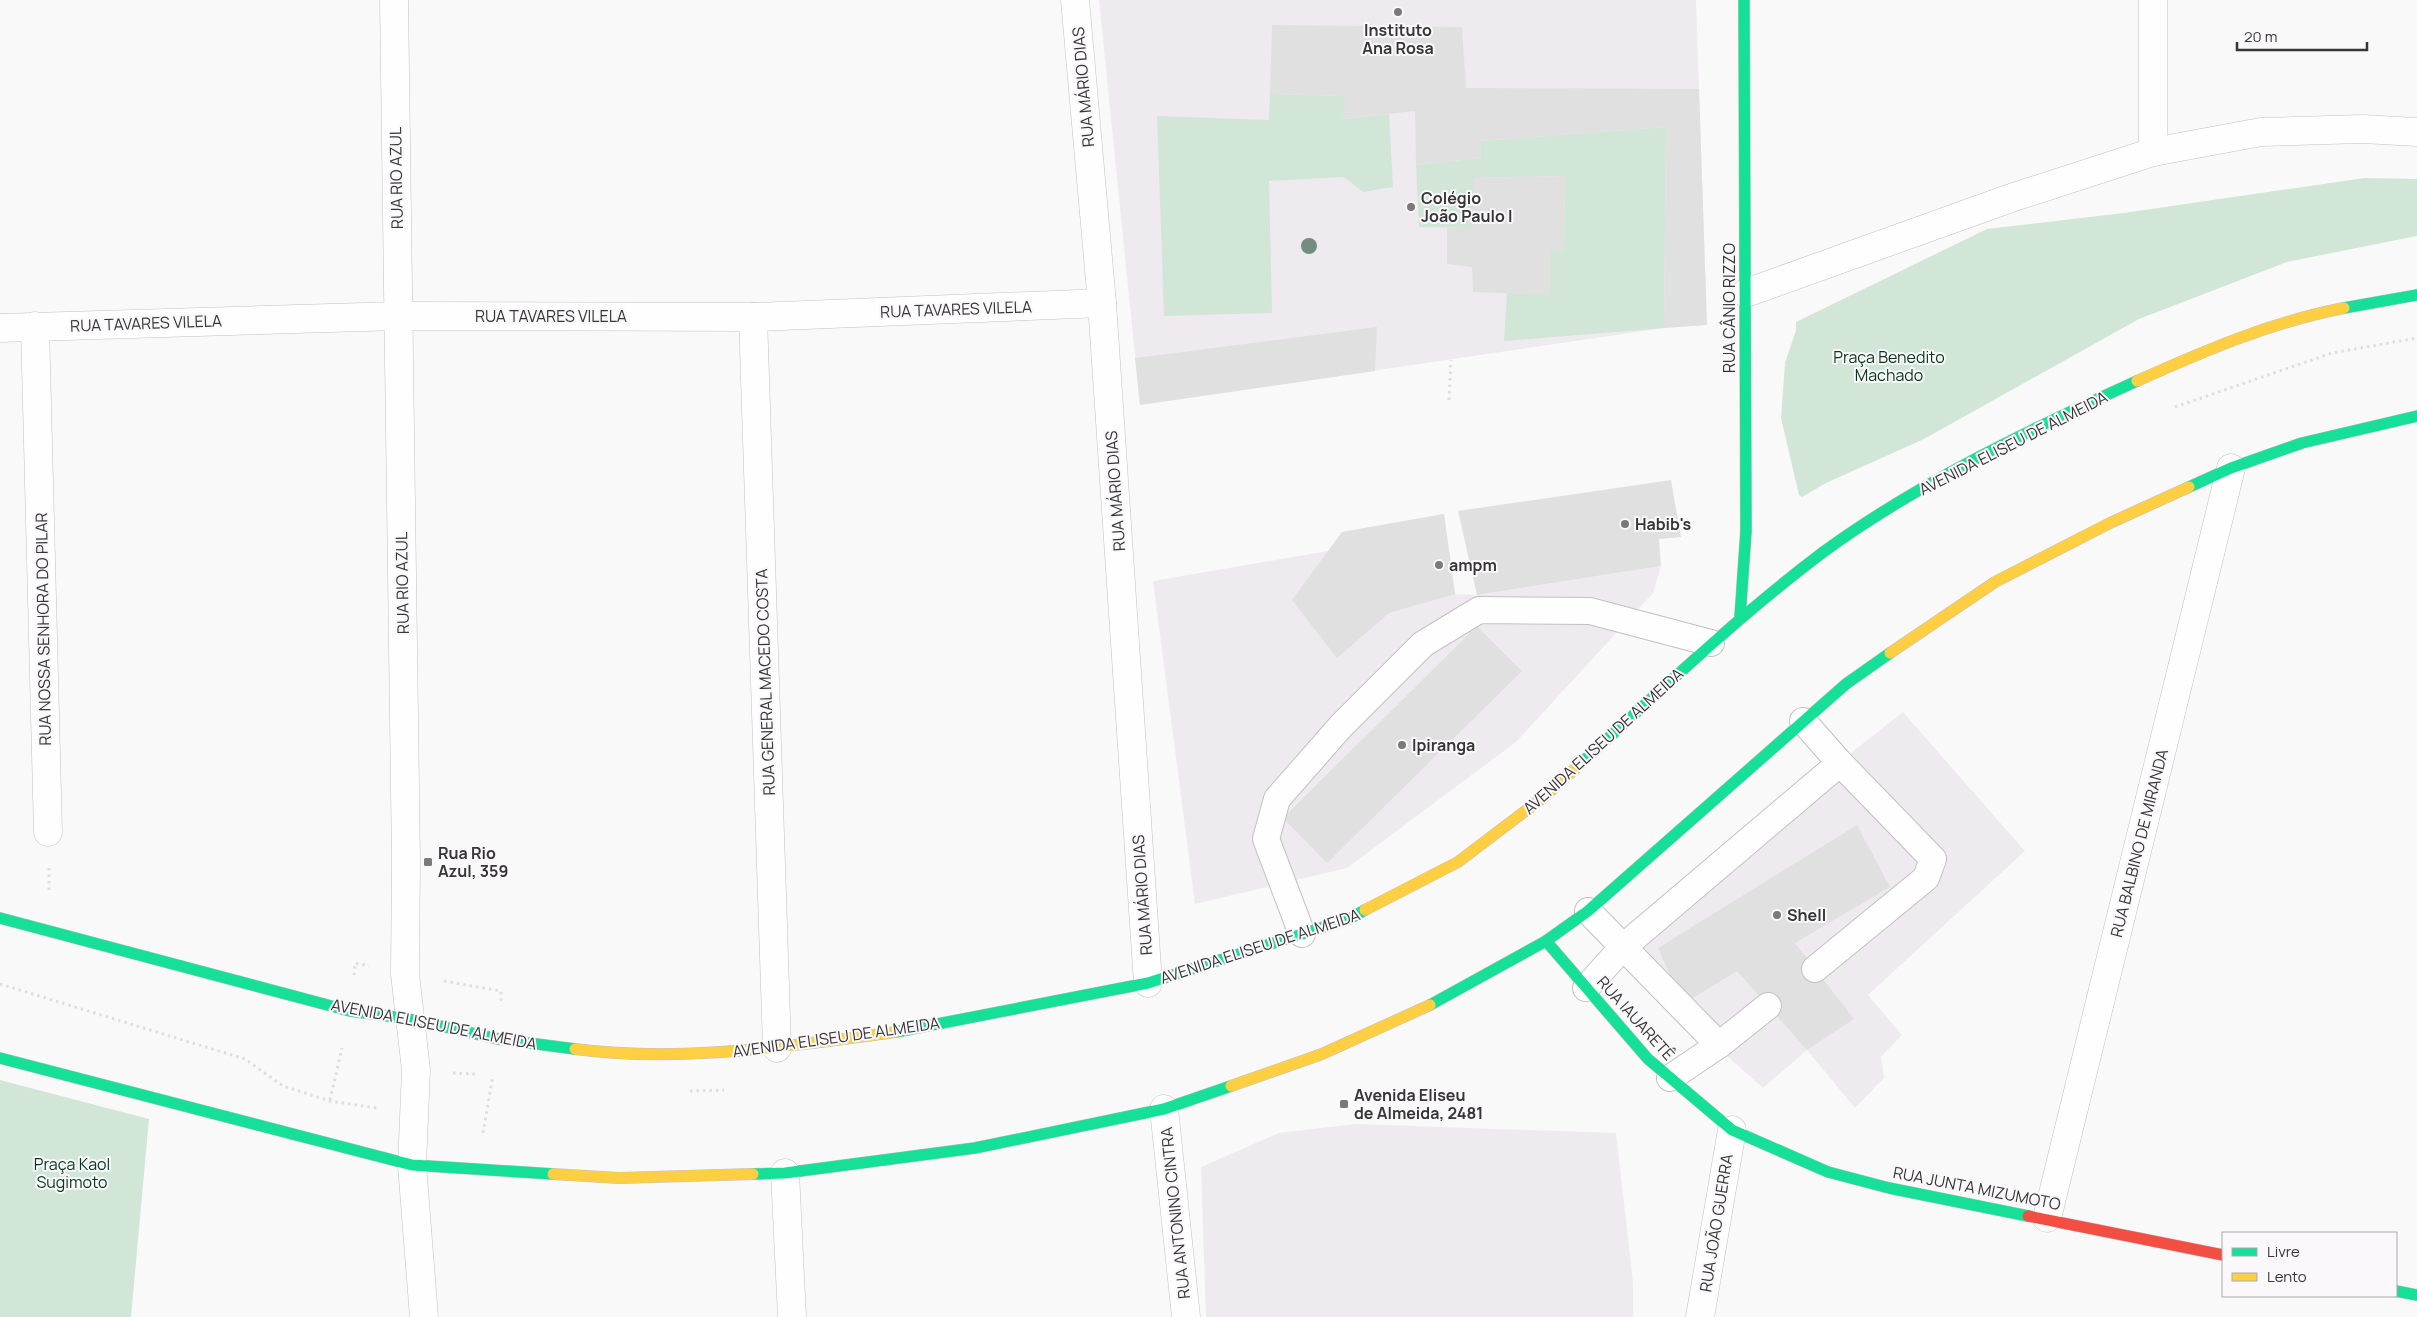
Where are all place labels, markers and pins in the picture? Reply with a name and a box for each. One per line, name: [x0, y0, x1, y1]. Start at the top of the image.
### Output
marker: Instituto Ana Rosa: [1392, 6, 1404, 18]
place label: Instituto Ana Rosa: [1362, 19, 1434, 59]
place label: Colégio João Paulo I: [1421, 187, 1513, 227]
marker: Colégio João Paulo I: [1405, 201, 1417, 213]
place label: Habib's: [1635, 513, 1692, 535]
marker: Habib's: [1619, 518, 1631, 530]
place label: ampm: [1449, 554, 1497, 576]
marker: ampm: [1433, 559, 1445, 571]
place label: Ipiranga: [1412, 734, 1475, 756]
marker: Ipiranga: [1396, 739, 1408, 751]
place label: Rua Rio Azul, 359: [438, 842, 508, 882]
marker: Rua Rio Azul, 359: [422, 856, 434, 868]
place label: Shell: [1787, 904, 1826, 926]
marker: Shell: [1771, 909, 1783, 921]
place label: Avenida Eliseu de Almeida, 2481: [1354, 1084, 1483, 1124]
marker: Avenida Eliseu de Almeida, 2481: [1338, 1098, 1350, 1110]

